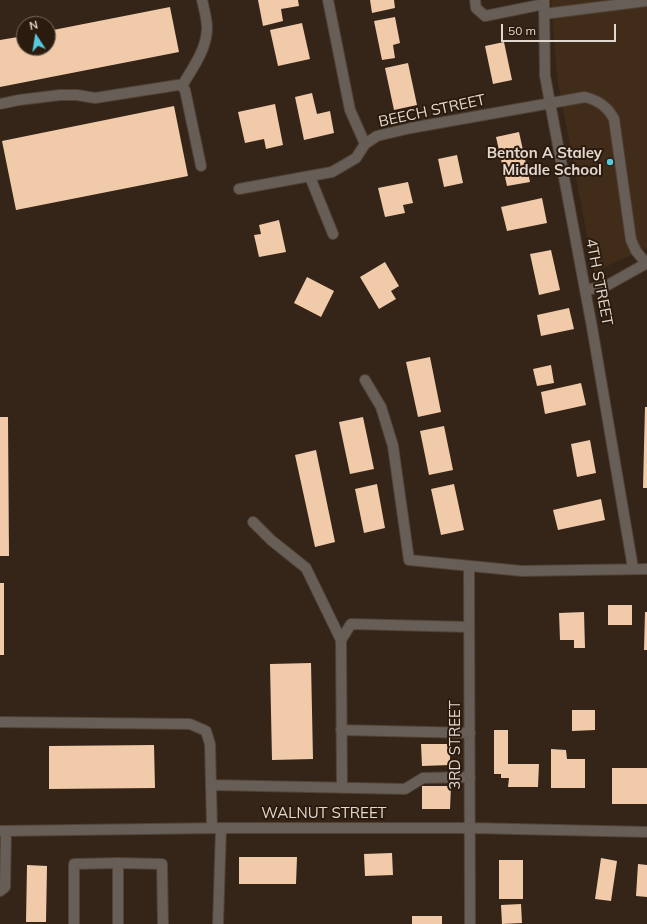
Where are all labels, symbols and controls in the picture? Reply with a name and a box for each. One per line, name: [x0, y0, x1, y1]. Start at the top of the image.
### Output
north arrow: [16, 16, 56, 56]
scale bar: [503, 16, 618, 42]
text: N: [28, 18, 39, 33]
text: 50 m: [508, 23, 536, 38]
street label: BEECH STREET: [377, 91, 487, 131]
place label: Benton A Staley Middle School: [487, 144, 602, 179]
marker: Benton A Staley Middle School: [605, 157, 615, 167]
street label: 4TH STREET: [582, 237, 616, 327]
street label: 3RD STREET: [446, 700, 464, 790]
street label: WALNUT STREET: [261, 804, 387, 822]

